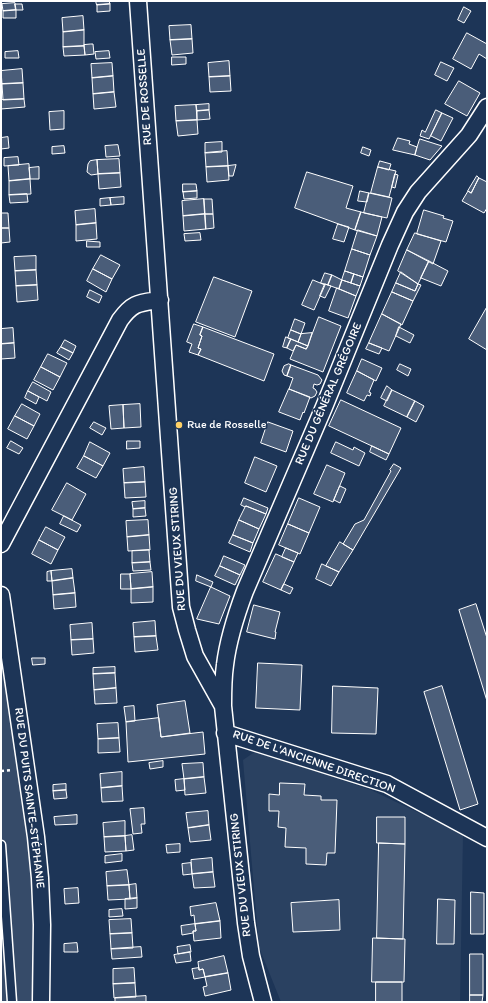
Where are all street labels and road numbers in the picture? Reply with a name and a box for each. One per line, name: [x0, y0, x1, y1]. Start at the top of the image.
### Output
street label: RUE DE ROSSELLE: [134, 48, 156, 146]
street label: RUE DU GÉNÉRAL GRÉGOIRE: [292, 321, 366, 467]
street label: RUE DU VIEUX STIRING: [166, 486, 190, 612]
street label: RUE DU PUITS SAINTE-STÉPHANIE: [11, 707, 47, 889]
street label: RUE DE L'ANCIENNE DIRECTION: [231, 727, 397, 797]
street label: RUE DU VIEUX STIRING: [227, 812, 255, 938]

